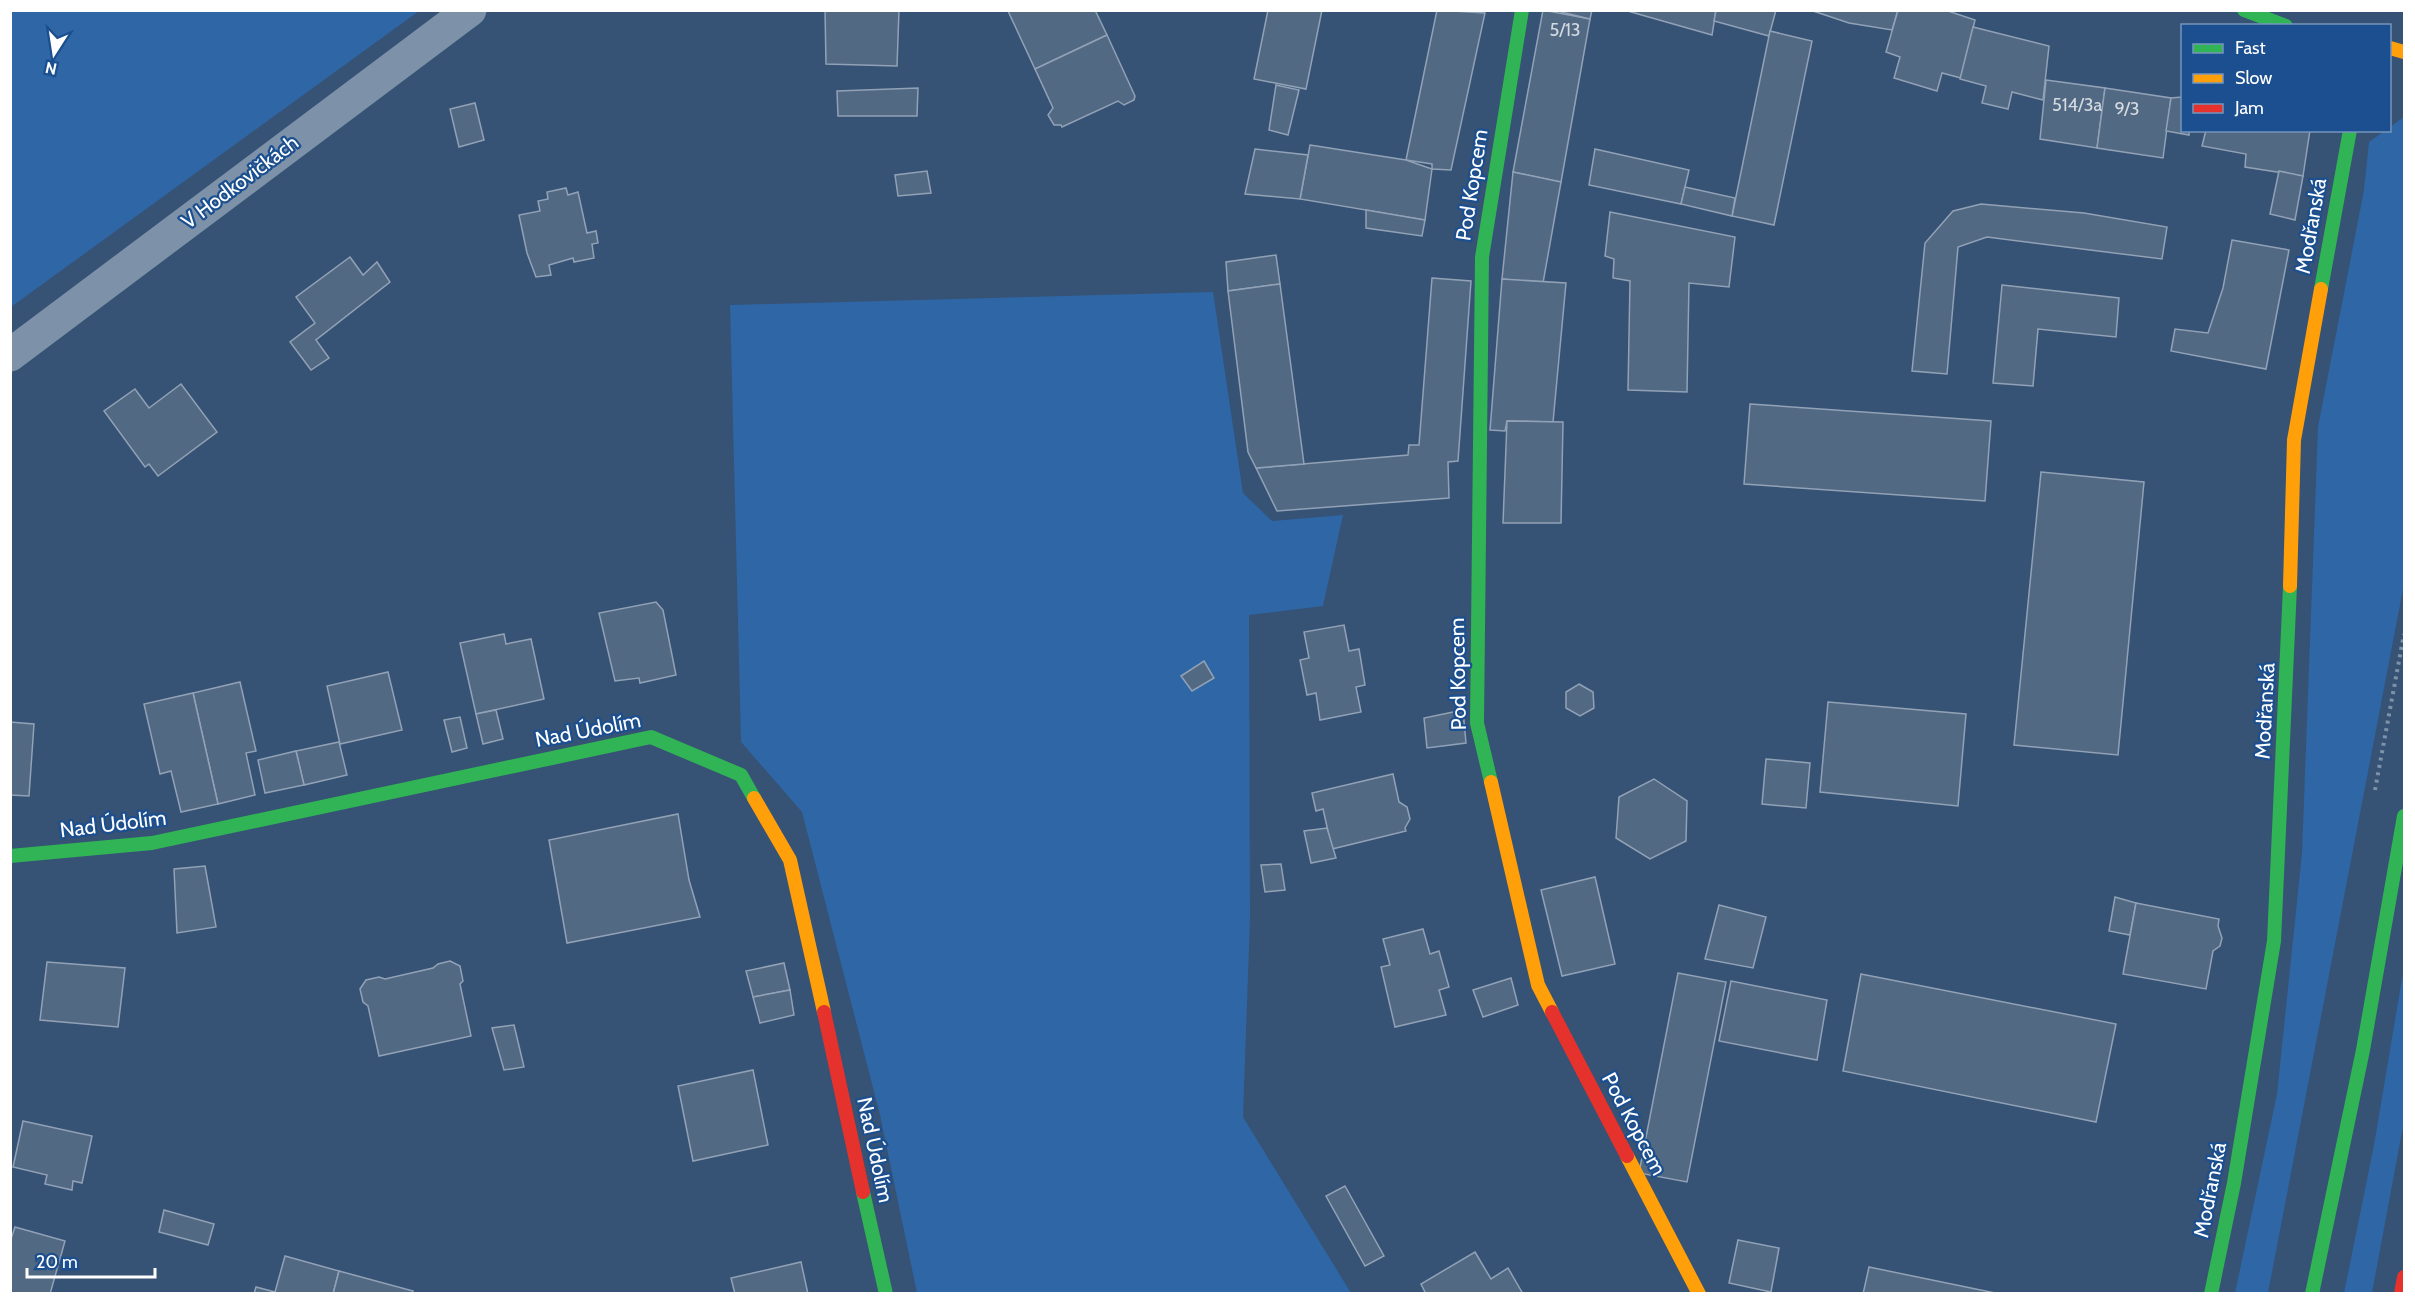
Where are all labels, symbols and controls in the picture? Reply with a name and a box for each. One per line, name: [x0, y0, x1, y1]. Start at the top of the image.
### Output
house number: 5/13: [1549, 19, 1581, 41]
north arrow: [24, 24, 84, 84]
legend: [2181, 24, 2391, 132]
text: Fast: [2235, 37, 2266, 59]
text: N: [43, 58, 58, 79]
text: Slow: [2235, 67, 2272, 89]
house number: 514/3a: [2052, 94, 2102, 116]
text: Jam: [2234, 97, 2264, 119]
house number: 9/3: [2114, 98, 2140, 120]
street label: Pod Kopcem: [1450, 127, 1493, 243]
street label: V Hodkovičkách: [176, 129, 303, 234]
street label: Modřanská: [2290, 176, 2331, 276]
street label: Pod Kopcem: [1444, 617, 1471, 731]
street label: Modřanská: [2249, 662, 2280, 760]
street label: Nad Údolím: [533, 707, 643, 752]
street label: Nad Údolím: [58, 805, 168, 842]
street label: Pod Kopcem: [1597, 1068, 1672, 1179]
street label: Nad Údolím: [852, 1095, 899, 1205]
street label: Modřanská: [2188, 1140, 2231, 1240]
scale bar: [27, 1241, 154, 1279]
text: 20 m: [36, 1251, 78, 1273]

